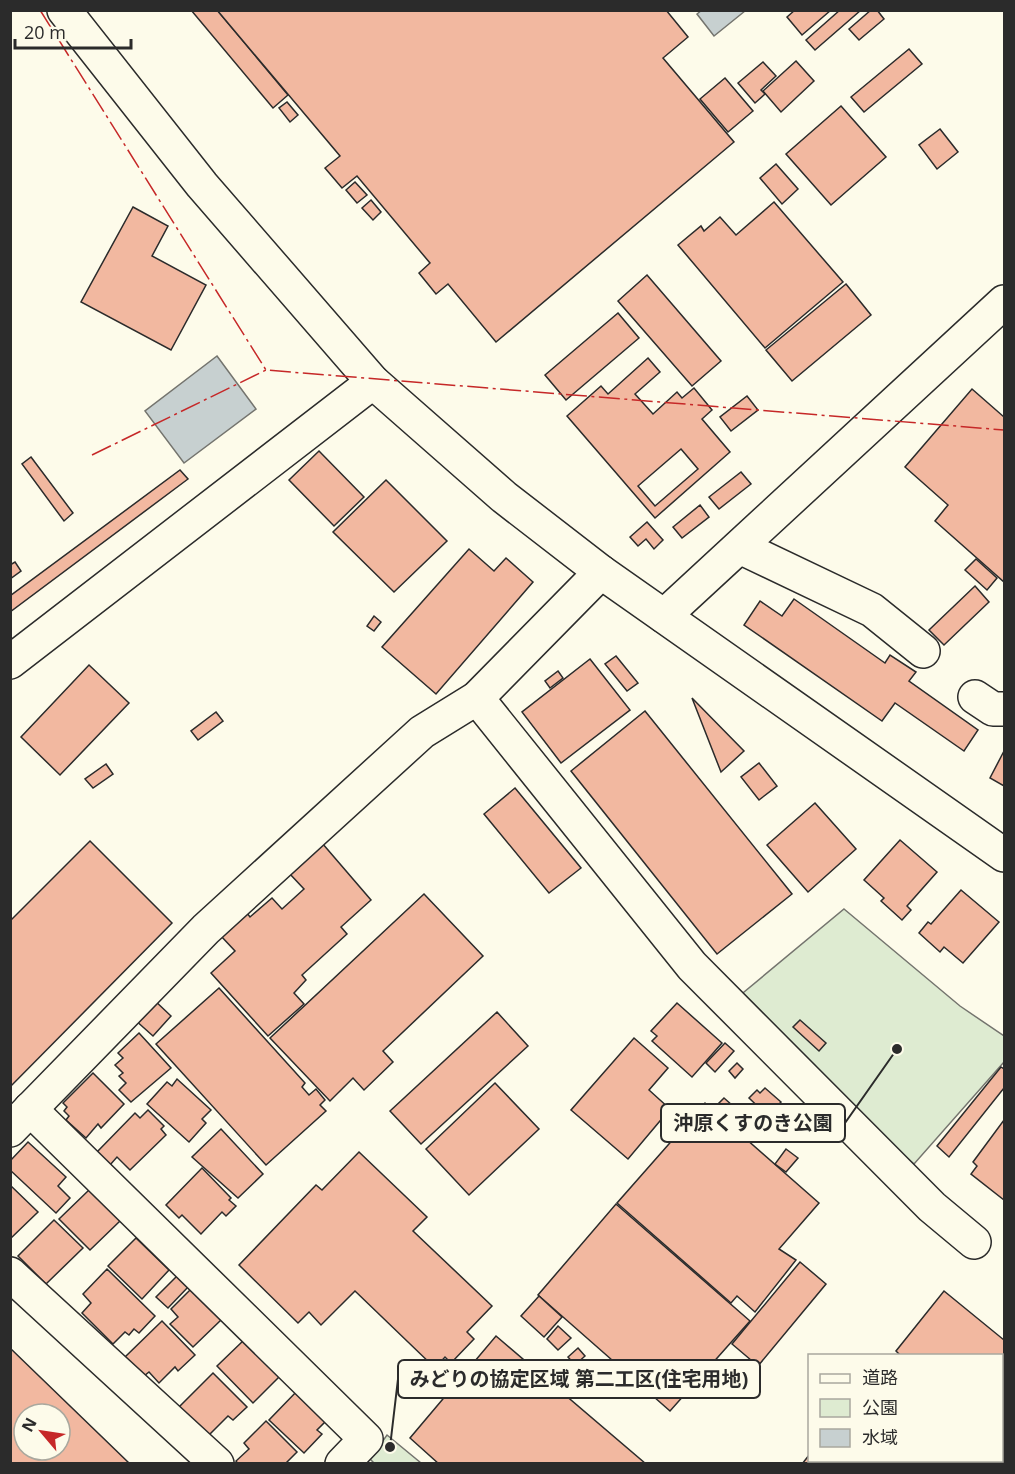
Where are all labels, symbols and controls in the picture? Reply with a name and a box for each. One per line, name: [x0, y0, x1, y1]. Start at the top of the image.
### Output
scale bar: [15, 12, 130, 50]
text: 20 m: [24, 20, 66, 44]
callout: 沖原くすのき公園: [661, 1104, 845, 1142]
text: 沖原くすのき公園: [673, 1109, 833, 1136]
legend: [808, 1354, 1003, 1462]
callout: みどりの協定区域 第二工区(住宅用地): [398, 1360, 760, 1398]
text: みどりの協定区域 第二工区(住宅用地): [410, 1365, 748, 1392]
text: 道路: [862, 1365, 898, 1389]
text: 公園: [862, 1395, 898, 1419]
north arrow: [12, 1402, 72, 1462]
text: N: [16, 1414, 42, 1436]
text: 水域: [862, 1425, 898, 1449]

